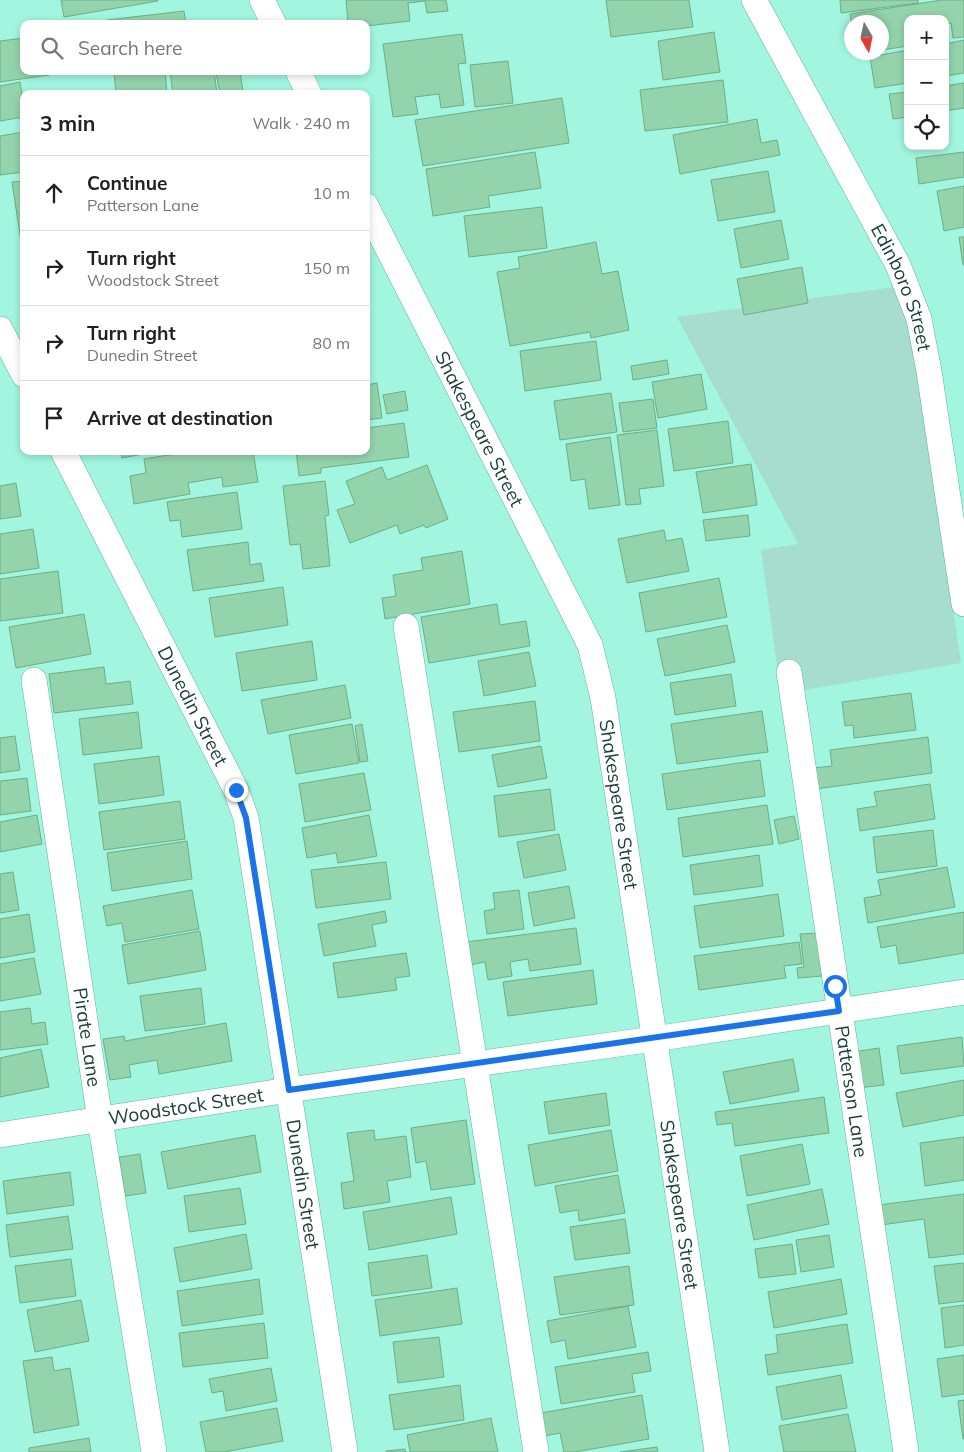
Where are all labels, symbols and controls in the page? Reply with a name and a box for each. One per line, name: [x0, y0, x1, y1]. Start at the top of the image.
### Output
north arrow: [844, 15, 889, 60]
map controls: [904, 15, 949, 150]
button: +: [904, 15, 949, 60]
search box: [20, 20, 370, 75]
icon: search: [38, 34, 66, 62]
text: Search here: [78, 36, 182, 60]
button: −: [904, 60, 949, 105]
button: locate: [904, 105, 949, 150]
text: 3 min: [40, 110, 95, 136]
text: Walk · 240 m: [252, 113, 350, 133]
text: Continue: [87, 171, 167, 195]
icon: ahead: [40, 179, 68, 207]
text: 10 m: [313, 183, 350, 203]
text: Patterson Lane: [87, 195, 199, 215]
street label: Edinboro Street: [866, 219, 937, 353]
text: Turn right: [87, 246, 176, 270]
icon: right: [40, 254, 68, 282]
text: 150 m: [303, 258, 350, 278]
text: Woodstock Street: [87, 270, 219, 290]
text: Turn right: [87, 321, 176, 345]
icon: right: [40, 329, 68, 357]
text: 80 m: [313, 333, 350, 353]
text: Dunedin Street: [87, 345, 197, 365]
street label: Shakespeare Street: [430, 347, 529, 511]
icon: arrive: [40, 404, 68, 432]
text: Arrive at destination: [87, 406, 273, 430]
street label: Dunedin Street: [152, 642, 234, 770]
street label: Shakespeare Street: [594, 718, 644, 891]
route end: [225, 779, 248, 802]
route start: [824, 975, 847, 998]
street label: Pirate Lane: [68, 986, 107, 1088]
street label: Patterson Lane: [830, 1024, 874, 1159]
street label: Woodstock Street: [107, 1082, 265, 1130]
street label: Dunedin Street: [281, 1118, 325, 1251]
street label: Shakespeare Street: [655, 1118, 704, 1292]

